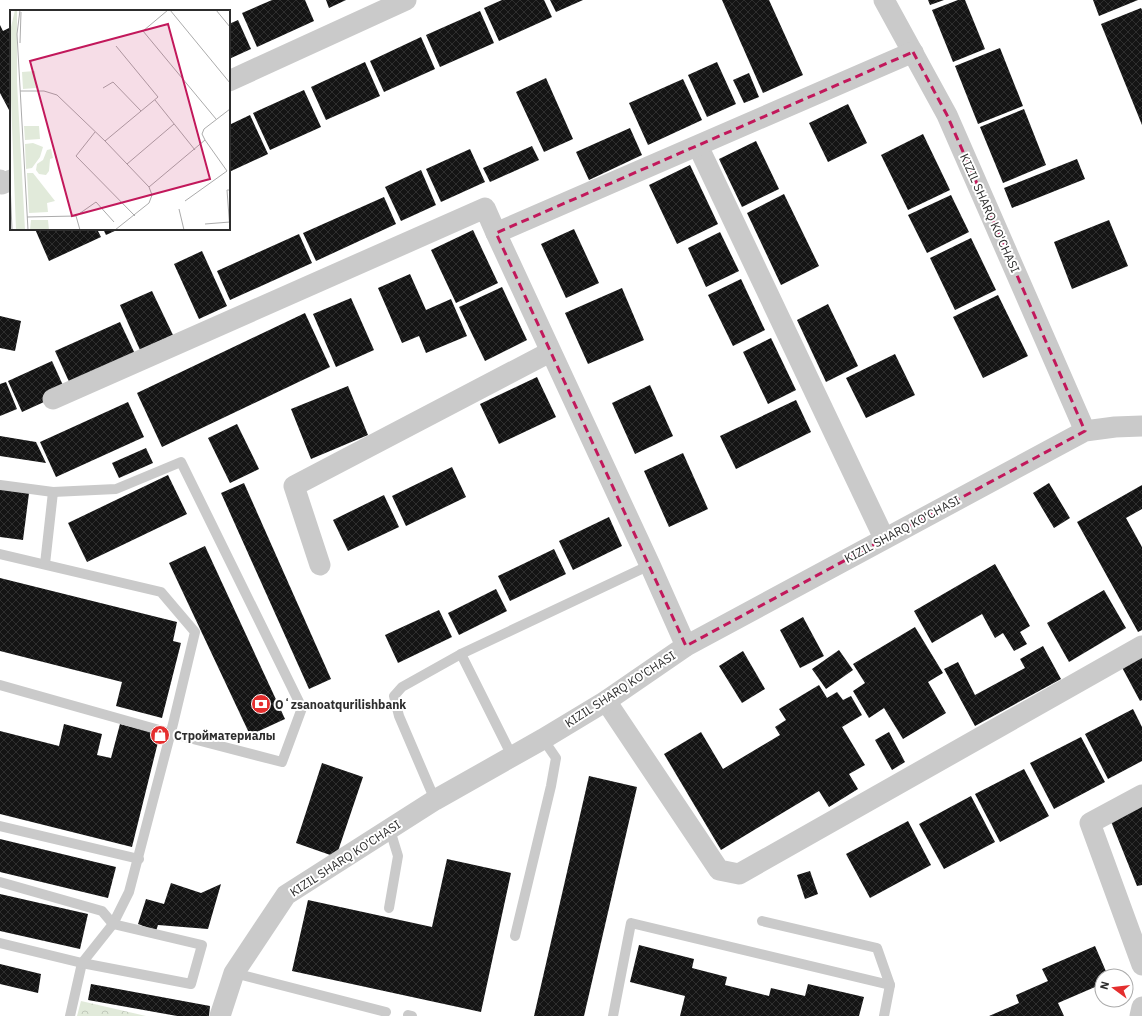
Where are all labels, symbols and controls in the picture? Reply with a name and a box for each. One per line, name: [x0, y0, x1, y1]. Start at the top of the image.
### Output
inset map: [10, 10, 230, 230]
street label: KIZIL SHARQ KO'CHASI: [957, 151, 1023, 275]
street label: KIZIL SHARQ KO'CHASI: [842, 492, 963, 566]
street label: KIZIL SHARQ KO'CHASI: [562, 647, 678, 730]
bank icon: Oʻzsanoatqurilishbank: [250, 693, 272, 715]
place label: Oʻzsanoatqurilishbank: [275, 697, 406, 712]
shop icon: Стройматериалы: [149, 724, 171, 746]
place label: Стройматериалы: [174, 728, 276, 743]
street label: KIZIL SHARQ KO'CHASI: [287, 816, 403, 899]
north arrow: [1094, 968, 1134, 1008]
text: N: [1097, 980, 1112, 991]

